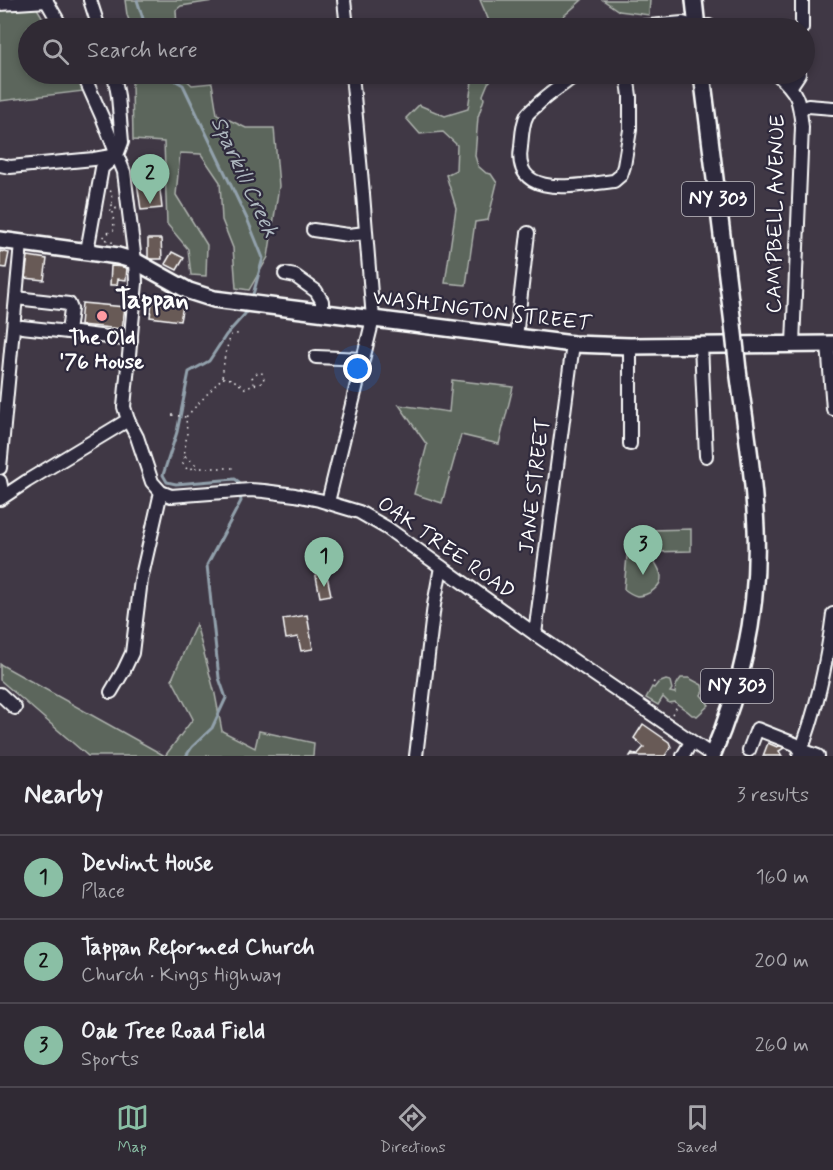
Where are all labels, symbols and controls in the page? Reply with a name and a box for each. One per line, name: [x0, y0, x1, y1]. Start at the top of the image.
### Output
search box: [18, 18, 815, 84]
icon: search: [39, 35, 72, 68]
text: Search here: [87, 37, 198, 65]
water label: Sparkill Creek: [204, 112, 284, 242]
street label: CAMPBELL AVENUE: [760, 114, 792, 314]
pin: 2: [130, 154, 170, 204]
road number: NY 303: [682, 182, 754, 216]
district label: Tappan: [115, 283, 189, 318]
street label: WASHINGTON STREET: [371, 284, 594, 338]
marker: The Old '76 House: [95, 309, 109, 323]
place label: The Old '76 House: [60, 324, 144, 376]
your location: [343, 354, 372, 383]
street label: JANE STREET: [513, 416, 557, 556]
street label: OAK TREE ROAD: [372, 490, 520, 606]
pin: 3: [624, 526, 662, 575]
pin: 1: [304, 538, 344, 587]
road number: NY 303: [701, 669, 773, 703]
text: Nearby: [24, 778, 103, 812]
text: 3 results: [737, 782, 809, 809]
text: DeWint House: [81, 850, 213, 878]
text: 1: [39, 864, 48, 891]
text: 160 m: [756, 864, 809, 891]
text: Place: [81, 878, 125, 905]
text: Tappan Reformed Church: [81, 934, 315, 962]
text: 2: [39, 948, 48, 975]
text: 200 m: [754, 948, 809, 975]
text: Church · Kings Highway: [81, 962, 281, 989]
text: Oak Tree Road Field: [81, 1018, 265, 1046]
text: 3: [39, 1032, 48, 1059]
text: 260 m: [755, 1032, 809, 1059]
text: Sports: [81, 1046, 139, 1073]
tab: Map: [116, 1101, 149, 1158]
tab: Directions: [380, 1101, 446, 1158]
tab: Saved: [677, 1101, 717, 1158]

